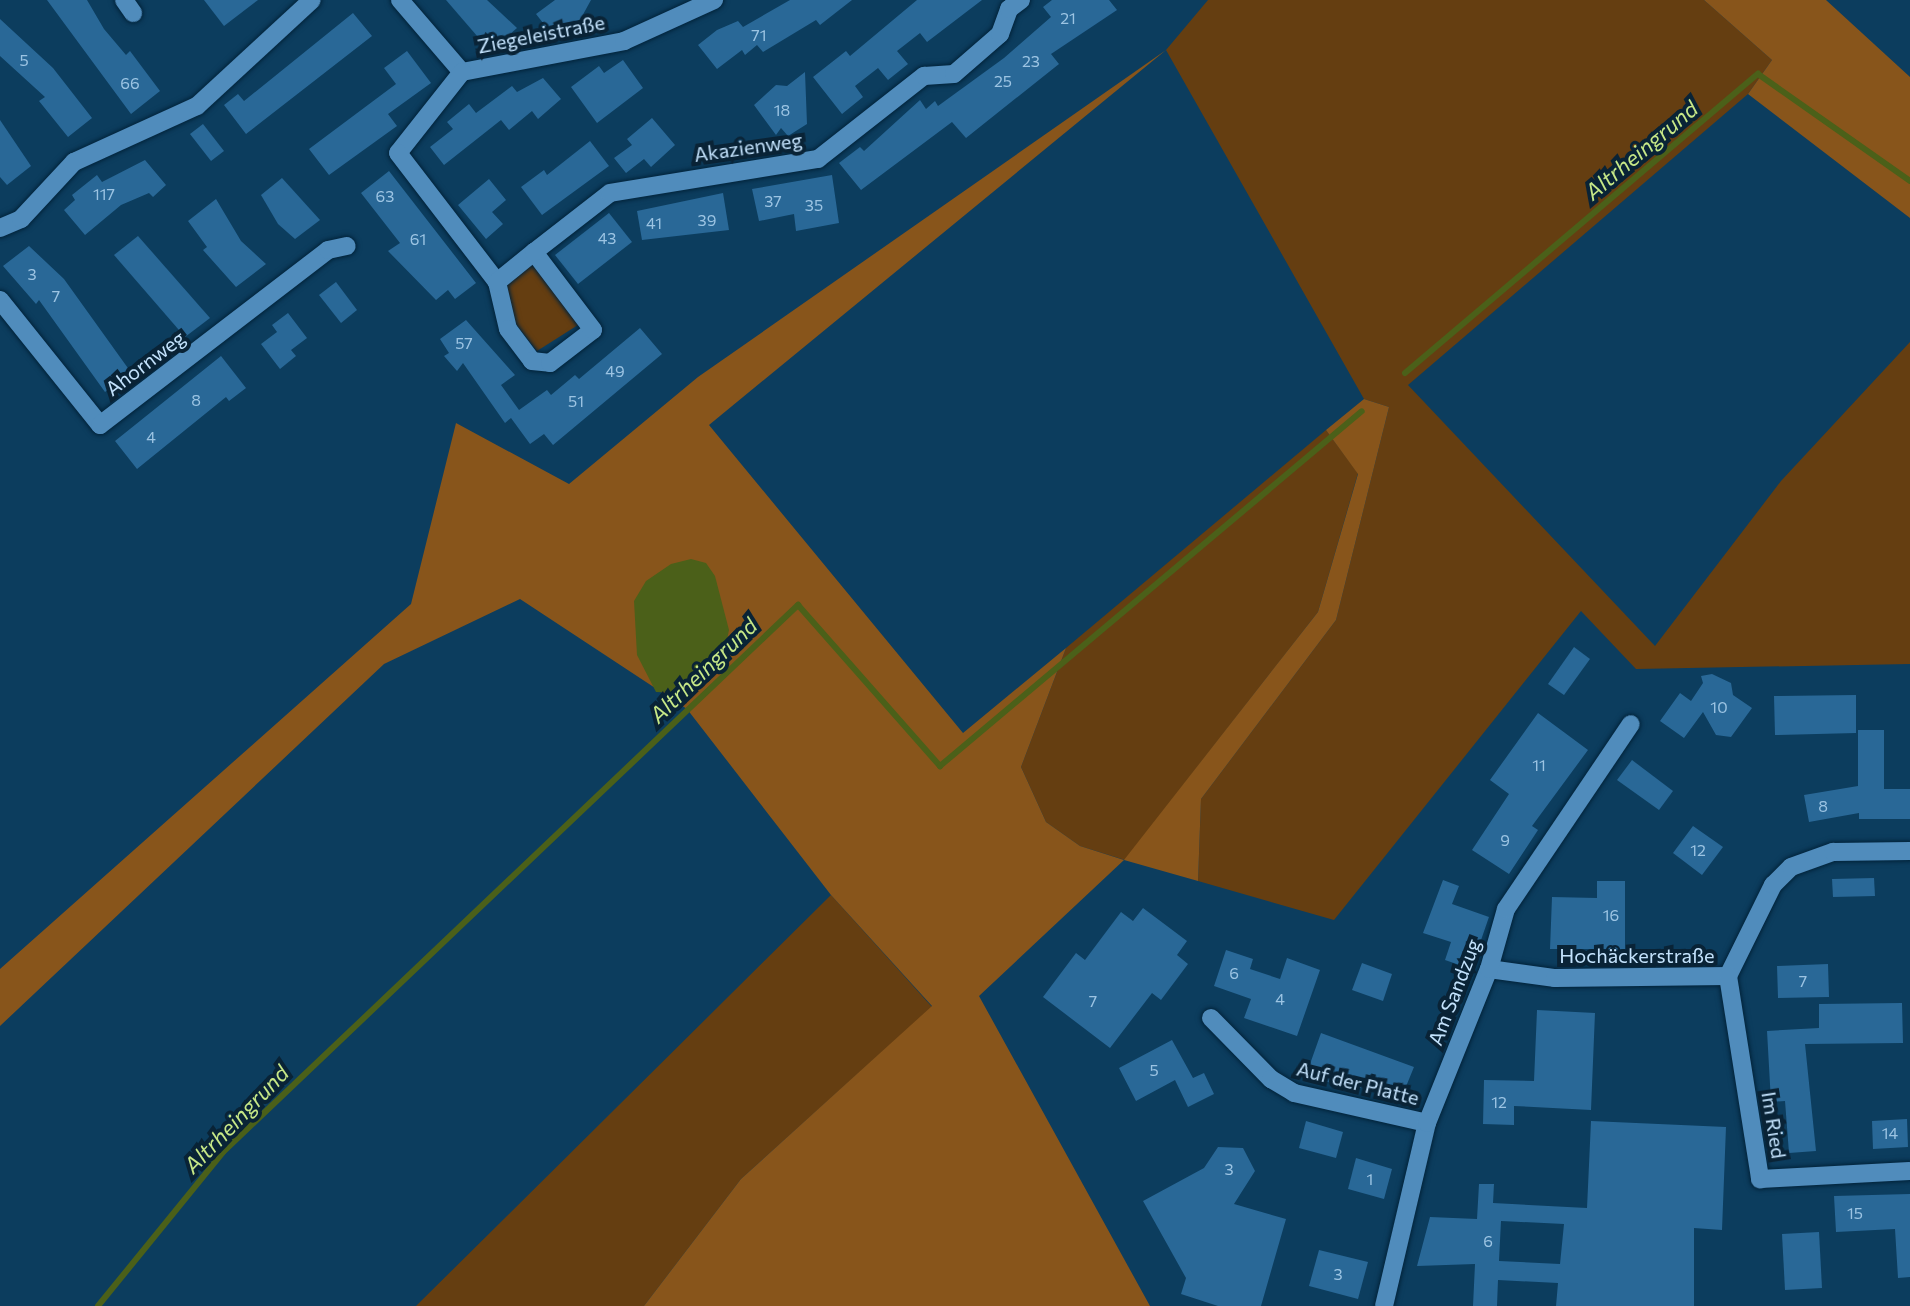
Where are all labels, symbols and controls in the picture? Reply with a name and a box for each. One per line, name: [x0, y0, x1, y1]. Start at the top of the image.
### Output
house number: 21: [1060, 8, 1076, 28]
street label: Ziegeleistraße: [475, 10, 607, 58]
house number: 71: [751, 25, 767, 45]
house number: 5: [19, 50, 29, 70]
house number: 23: [1022, 51, 1040, 71]
house number: 25: [994, 71, 1012, 91]
house number: 66: [120, 73, 140, 93]
water label: Altrheingrund: [1579, 95, 1703, 205]
house number: 18: [774, 100, 790, 120]
street label: Akazienweg: [692, 128, 804, 166]
house number: 117: [93, 184, 115, 204]
house number: 63: [376, 186, 394, 206]
house number: 37: [764, 191, 782, 211]
house number: 35: [805, 195, 823, 215]
house number: 39: [698, 210, 716, 230]
house number: 41: [646, 213, 662, 233]
house number: 43: [598, 228, 616, 248]
house number: 61: [410, 229, 426, 249]
house number: 3: [27, 264, 37, 284]
house number: 7: [52, 286, 60, 306]
street label: Ahornweg: [100, 325, 190, 401]
house number: 57: [455, 333, 473, 353]
house number: 49: [605, 361, 625, 381]
house number: 8: [191, 390, 201, 410]
house number: 51: [568, 391, 584, 411]
house number: 4: [146, 427, 156, 447]
water label: Altrheingrund: [644, 612, 762, 728]
house number: 10: [1710, 697, 1728, 717]
house number: 11: [1532, 755, 1546, 775]
house number: 8: [1818, 796, 1828, 816]
house number: 9: [1500, 830, 1510, 850]
house number: 12: [1690, 840, 1706, 860]
house number: 16: [1603, 905, 1619, 925]
street label: Am Sandzug: [1423, 935, 1485, 1049]
street label: Hochäckerstraße: [1559, 943, 1715, 967]
house number: 6: [1229, 963, 1239, 983]
house number: 7: [1799, 971, 1807, 991]
house number: 4: [1275, 989, 1285, 1009]
house number: 7: [1089, 991, 1097, 1011]
street label: Auf der Platte: [1294, 1056, 1422, 1110]
water label: Altrheingrund: [178, 1060, 294, 1178]
house number: 5: [1149, 1060, 1159, 1080]
street label: Im Ried: [1757, 1090, 1791, 1160]
house number: 12: [1491, 1092, 1507, 1112]
house number: 14: [1882, 1123, 1898, 1143]
house number: 3: [1224, 1159, 1234, 1179]
house number: 1: [1367, 1169, 1373, 1189]
house number: 15: [1847, 1203, 1863, 1223]
house number: 6: [1483, 1231, 1493, 1251]
house number: 3: [1333, 1264, 1343, 1284]

